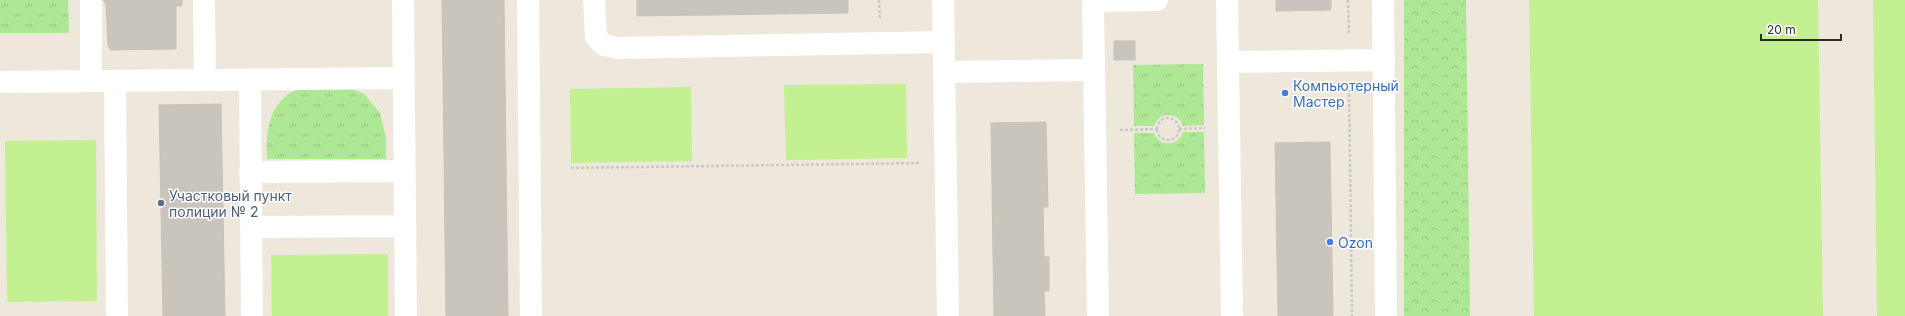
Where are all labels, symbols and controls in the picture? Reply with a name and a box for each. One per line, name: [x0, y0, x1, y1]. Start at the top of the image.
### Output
scale bar: [1761, 16, 1841, 42]
text: 20 m: [1767, 22, 1796, 37]
place label: Компьютерный Мастер: [1293, 77, 1399, 110]
marker: Компьютерный Мастер: [1280, 88, 1290, 98]
place label: Участковый пункт полиции № 2: [169, 187, 292, 220]
marker: Участковый пункт полиции № 2: [156, 198, 166, 208]
place label: Ozon: [1338, 234, 1373, 251]
marker: Ozon: [1325, 237, 1335, 247]

